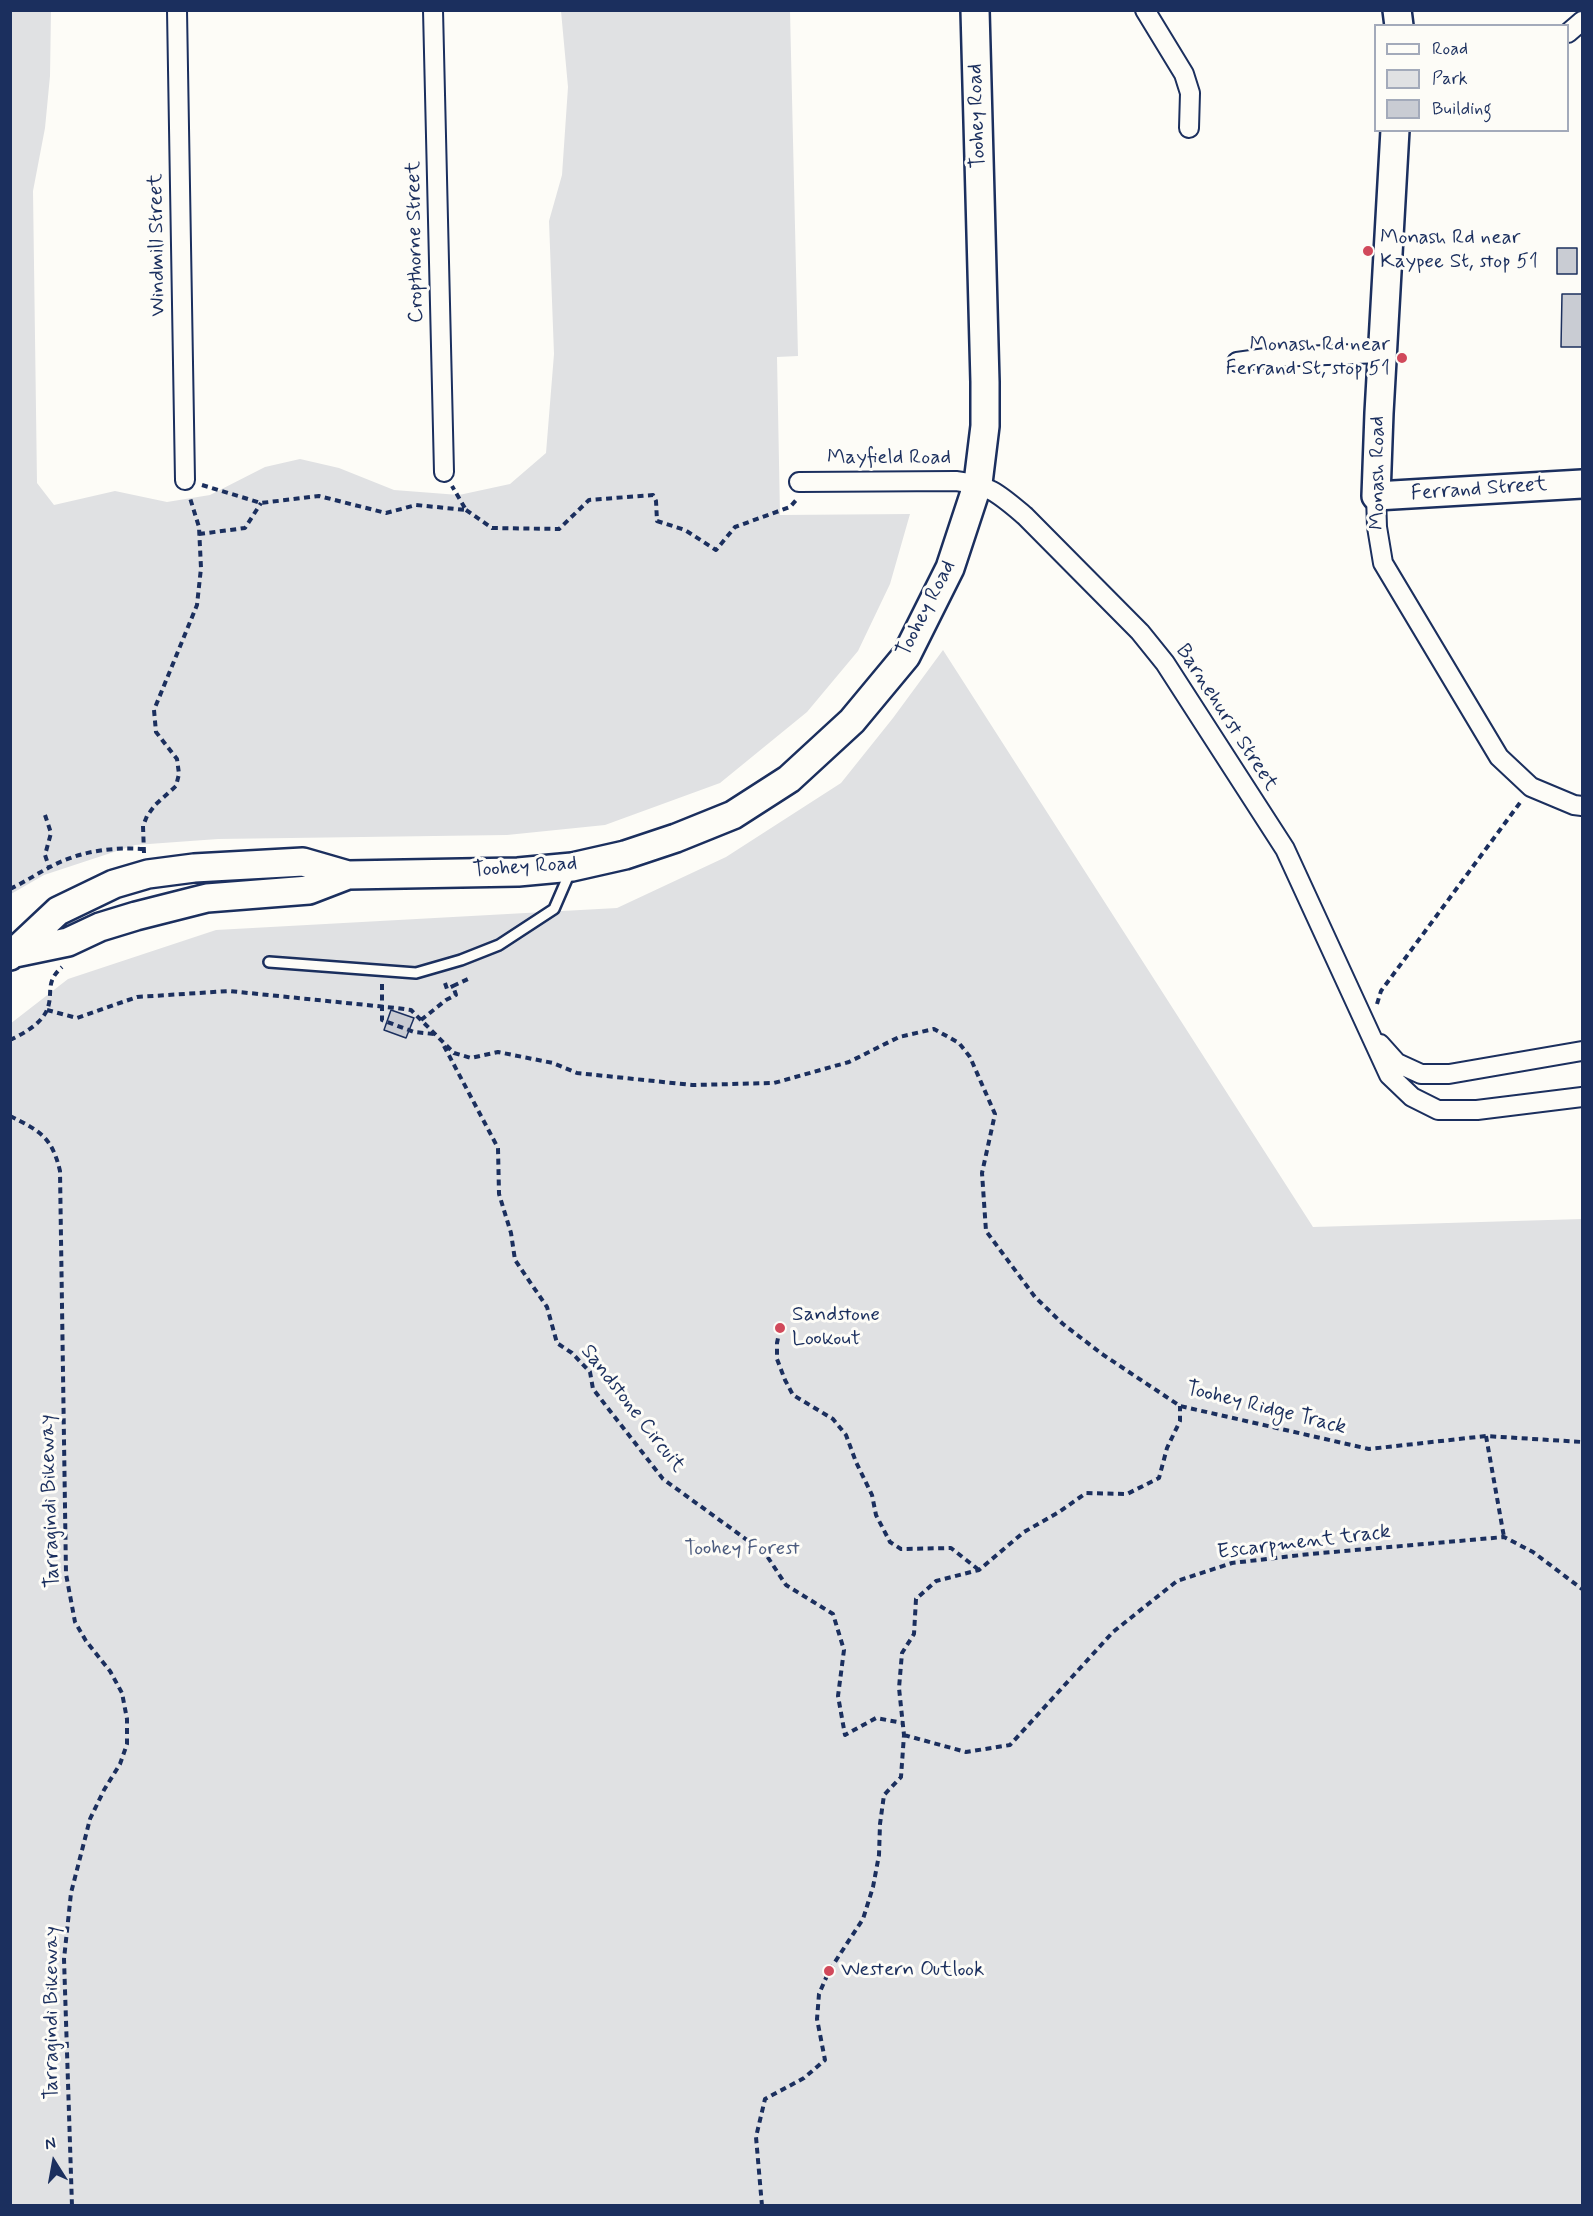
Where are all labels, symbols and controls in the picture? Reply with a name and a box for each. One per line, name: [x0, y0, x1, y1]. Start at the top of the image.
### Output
legend: [1374, 24, 1569, 132]
text: Road: [1432, 37, 1468, 61]
street label: Toohey Road: [964, 63, 992, 169]
text: Park: [1432, 67, 1468, 91]
text: Building: [1432, 97, 1492, 121]
street label: Cropthorne Street: [402, 161, 430, 323]
street label: Windmill Street: [144, 173, 172, 317]
place label: Monash Rd near Kaypee St, stop 51: [1380, 226, 1538, 276]
marker: Monash Rd near Kaypee St, stop 51: [1361, 244, 1375, 258]
place label: Monash Rd near Ferrand St, stop 51: [1226, 333, 1390, 383]
marker: Monash Rd near Ferrand St, stop 51: [1395, 351, 1409, 365]
street label: Monash Road: [1366, 416, 1392, 530]
street label: Mayfield Road: [827, 446, 951, 472]
street label: Ferrand Street: [1410, 473, 1548, 507]
street label: Toohey Road: [892, 557, 962, 661]
street label: Barnehurst Street: [1169, 640, 1283, 796]
street label: Toohey Road: [472, 852, 578, 884]
place label: Sandstone Lookout: [792, 1303, 880, 1353]
marker: Sandstone Lookout: [773, 1321, 787, 1335]
street label: Sandstone Circuit: [574, 1340, 690, 1478]
street label: Toohey Ridge Track: [1183, 1377, 1349, 1441]
street label: Tarragindi Bikeway: [35, 1414, 67, 1588]
street label: Escarpment track: [1216, 1520, 1392, 1566]
park label: Toohey Forest: [684, 1537, 800, 1563]
street label: Tarragindi Bikeway: [40, 1926, 66, 2100]
place label: Western Outlook: [841, 1958, 984, 1984]
marker: Western Outlook: [822, 1964, 836, 1978]
north arrow: [24, 2132, 84, 2192]
text: N: [43, 2133, 58, 2155]

